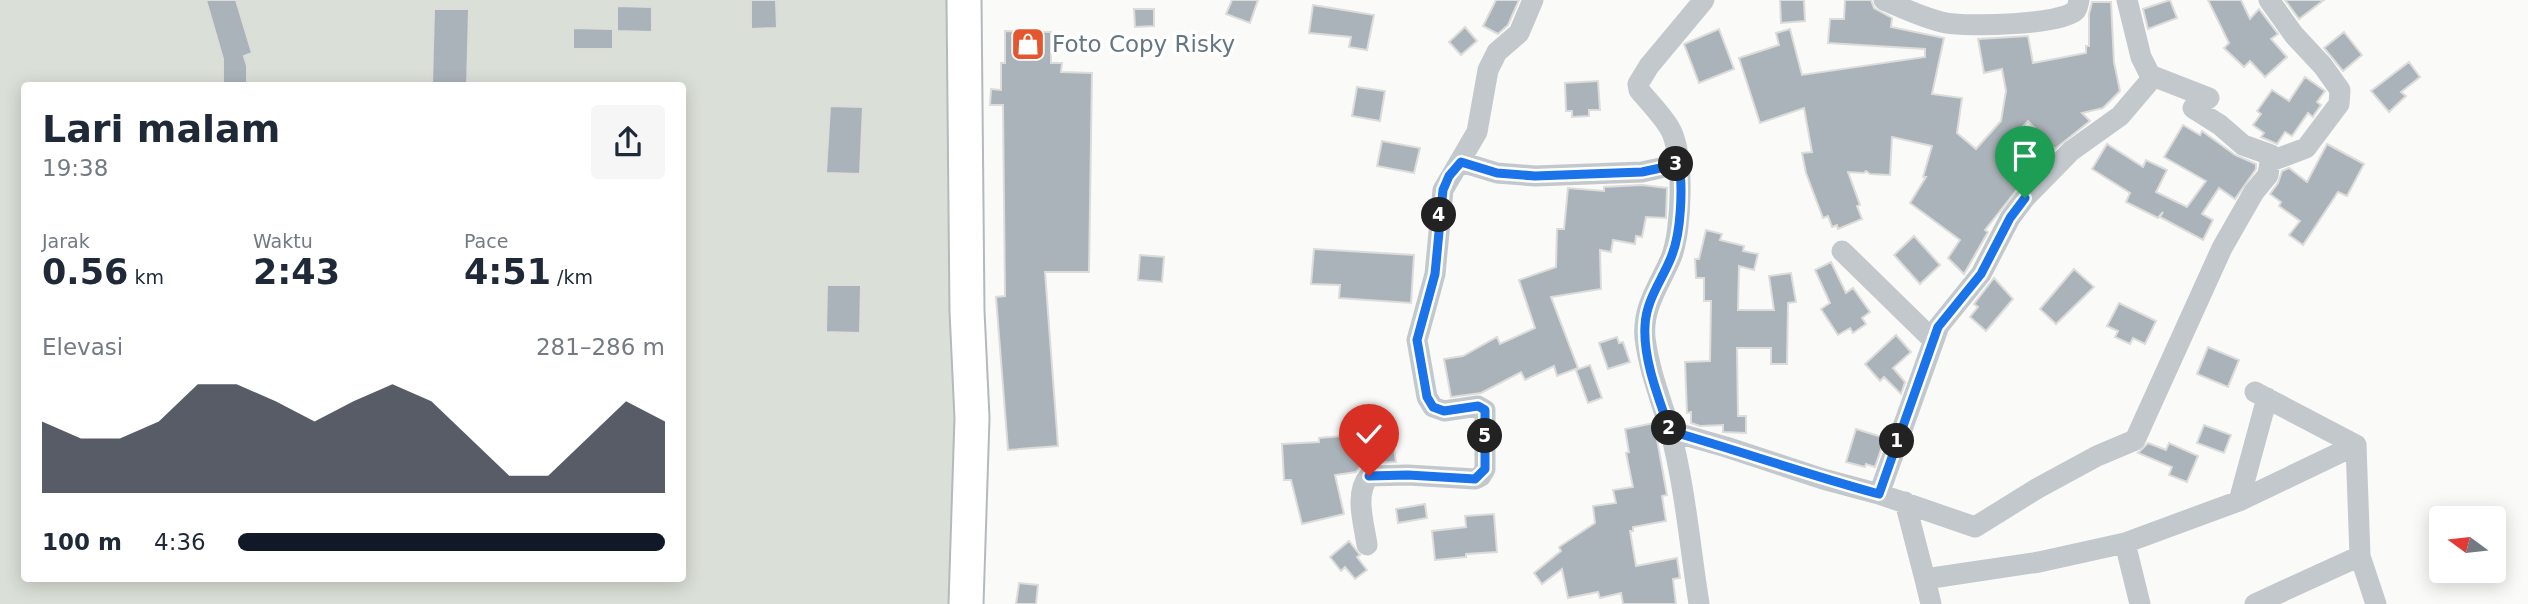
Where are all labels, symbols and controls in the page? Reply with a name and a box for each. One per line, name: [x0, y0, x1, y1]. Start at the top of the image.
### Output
shop icon: Foto Copy Risky: [1009, 25, 1047, 63]
place label: Foto Copy Risky: [1052, 31, 1235, 57]
button: share: [591, 105, 665, 179]
text: Lari malam: [42, 107, 280, 151]
pin: [1995, 126, 2055, 198]
icon: arrive: [2006, 137, 2044, 175]
pin: 3: [1658, 146, 1694, 182]
text: 3: [1669, 152, 1682, 174]
text: 19:38: [42, 155, 108, 181]
pin: 4: [1422, 198, 1456, 232]
text: 4: [1432, 203, 1445, 225]
text: Jarak: [42, 230, 90, 252]
text: Waktu: [253, 230, 313, 252]
text: Pace: [464, 230, 508, 252]
text: 0.56: [42, 252, 128, 292]
text: 2:43: [253, 252, 340, 292]
text: 4:51: [464, 252, 551, 292]
text: km: [128, 266, 164, 288]
text: /km: [551, 266, 593, 288]
text: Elevasi: [42, 334, 123, 360]
text: 281–286 m: [536, 334, 665, 360]
pin: [1339, 404, 1399, 476]
pin: 2: [1652, 410, 1686, 446]
icon: check: [1350, 415, 1388, 453]
text: 2: [1662, 416, 1675, 438]
pin: 5: [1468, 418, 1502, 453]
text: 5: [1478, 424, 1491, 446]
pin: 1: [1880, 424, 1914, 458]
text: 1: [1890, 429, 1903, 451]
north arrow: [2429, 506, 2506, 583]
map controls: [2429, 506, 2506, 583]
text: 100 m: [42, 529, 122, 555]
text: 4:36: [154, 529, 206, 555]

